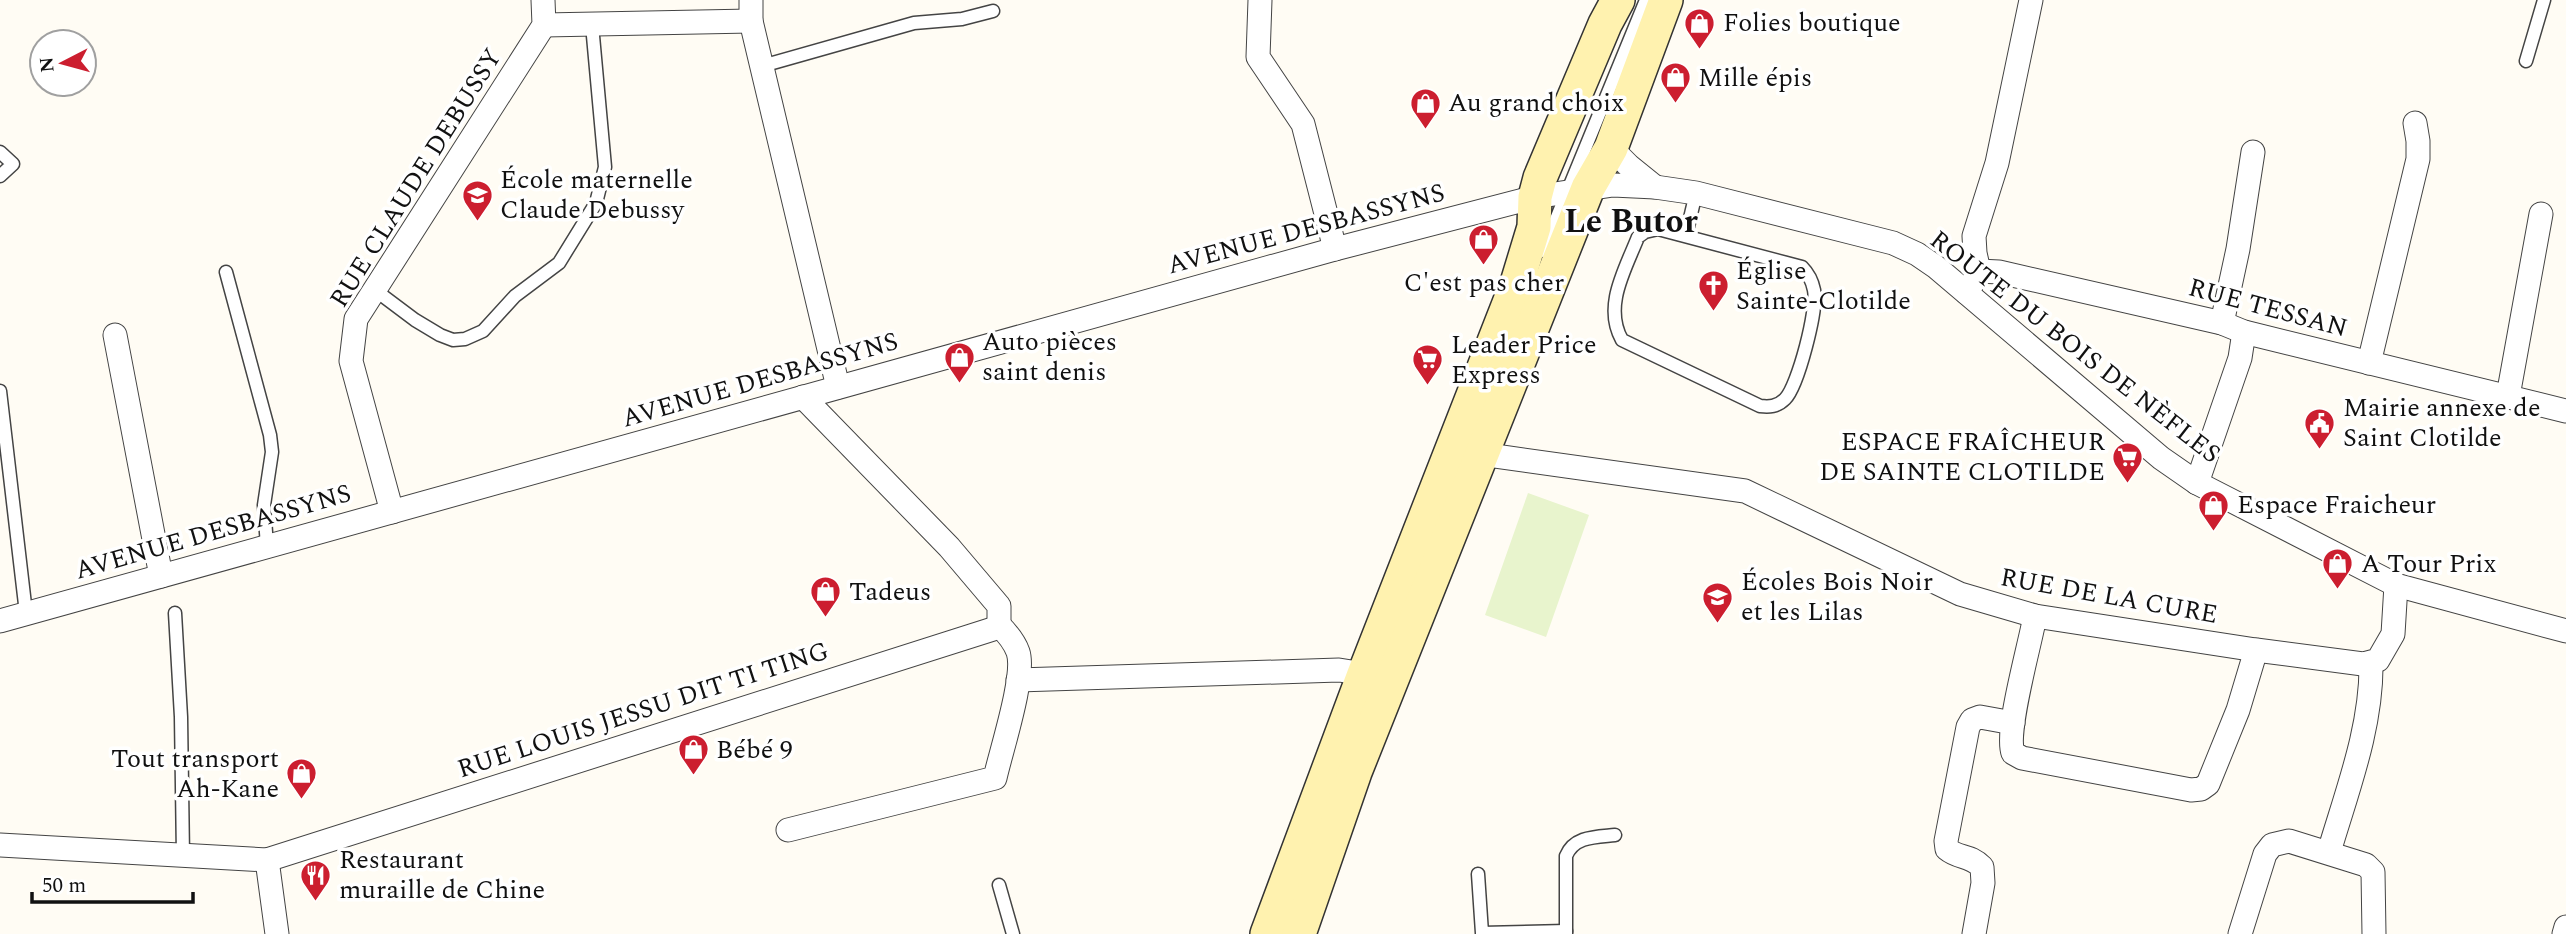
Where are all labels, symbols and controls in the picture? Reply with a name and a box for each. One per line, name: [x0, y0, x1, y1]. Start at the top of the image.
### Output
place label: Folies boutique: [1723, 3, 1901, 43]
shop icon: Folies boutique: [1683, 6, 1717, 50]
north arrow: [28, 28, 98, 98]
street label: RUE CLAUDE DEBUSSY: [320, 40, 512, 316]
text: N: [32, 55, 63, 74]
place label: Mille épis: [1698, 58, 1812, 98]
shop icon: Mille épis: [1658, 61, 1692, 105]
place label: Au grand choix: [1448, 83, 1624, 123]
shop icon: Au grand choix: [1408, 86, 1442, 130]
place label: École maternelle Claude Debussy: [500, 160, 693, 230]
street label: AVENUE DESBASSYNS: [1163, 173, 1449, 285]
school or university icon: École maternelle Claude Debussy: [460, 178, 494, 222]
district label: Le Butor: [1564, 197, 1698, 247]
street label: ROUTE DU BOIS DE NÈFLES: [1921, 220, 2229, 474]
shop icon: C'est pas cher: [1467, 223, 1501, 267]
place label: Église Sainte-Clotilde: [1736, 251, 1911, 321]
place label: C'est pas cher: [1404, 263, 1564, 303]
street label: RUE TESSAN: [2184, 268, 2352, 348]
church icon: Église Sainte-Clotilde: [1696, 269, 1730, 313]
street label: AVENUE DESBASSYNS: [617, 321, 903, 439]
place label: Auto pièces saint denis: [982, 322, 1117, 392]
place label: Leader Price Express: [1451, 325, 1597, 395]
shop icon: Auto pièces saint denis: [942, 340, 976, 384]
supermarket icon: Leader Price Express: [1411, 343, 1445, 387]
place label: Mairie annexe de Saint Clotilde: [2343, 388, 2540, 458]
public building icon: Mairie annexe de Saint Clotilde: [2303, 406, 2337, 450]
place label: ESPACE FRAÎCHEUR DE SAINTE CLOTILDE: [1819, 422, 2106, 492]
supermarket icon: ESPACE FRAÎCHEUR DE SAINTE CLOTILDE: [2111, 440, 2145, 484]
street label: AVENUE DESBASSYNS: [70, 473, 356, 591]
place label: Espace Fraicheur: [2237, 485, 2436, 525]
shop icon: Espace Fraicheur: [2197, 488, 2231, 532]
place label: A Tour Prix: [2361, 544, 2496, 584]
shop icon: A Tour Prix: [2321, 547, 2355, 591]
street label: RUE DE LA CURE: [1997, 557, 2221, 635]
place label: Écoles Bois Noir et les Lilas: [1741, 562, 1933, 632]
place label: Tadeus: [849, 572, 931, 612]
shop icon: Tadeus: [809, 575, 843, 619]
school or university icon: Écoles Bois Noir et les Lilas: [1701, 580, 1735, 624]
street label: RUE LOUIS JESSU DIT TI TING: [452, 631, 834, 789]
place label: Bébé 9: [716, 730, 793, 770]
shop icon: Bébé 9: [676, 733, 710, 777]
place label: Tout transport Ah-Kane: [111, 739, 279, 809]
shop icon: Tout transport Ah-Kane: [285, 757, 319, 801]
place label: Restaurant muraille de Chine: [339, 840, 545, 910]
restaurant icon: Restaurant muraille de Chine: [299, 858, 333, 902]
scale bar: [32, 860, 192, 904]
text: 50 m: [42, 870, 86, 902]

